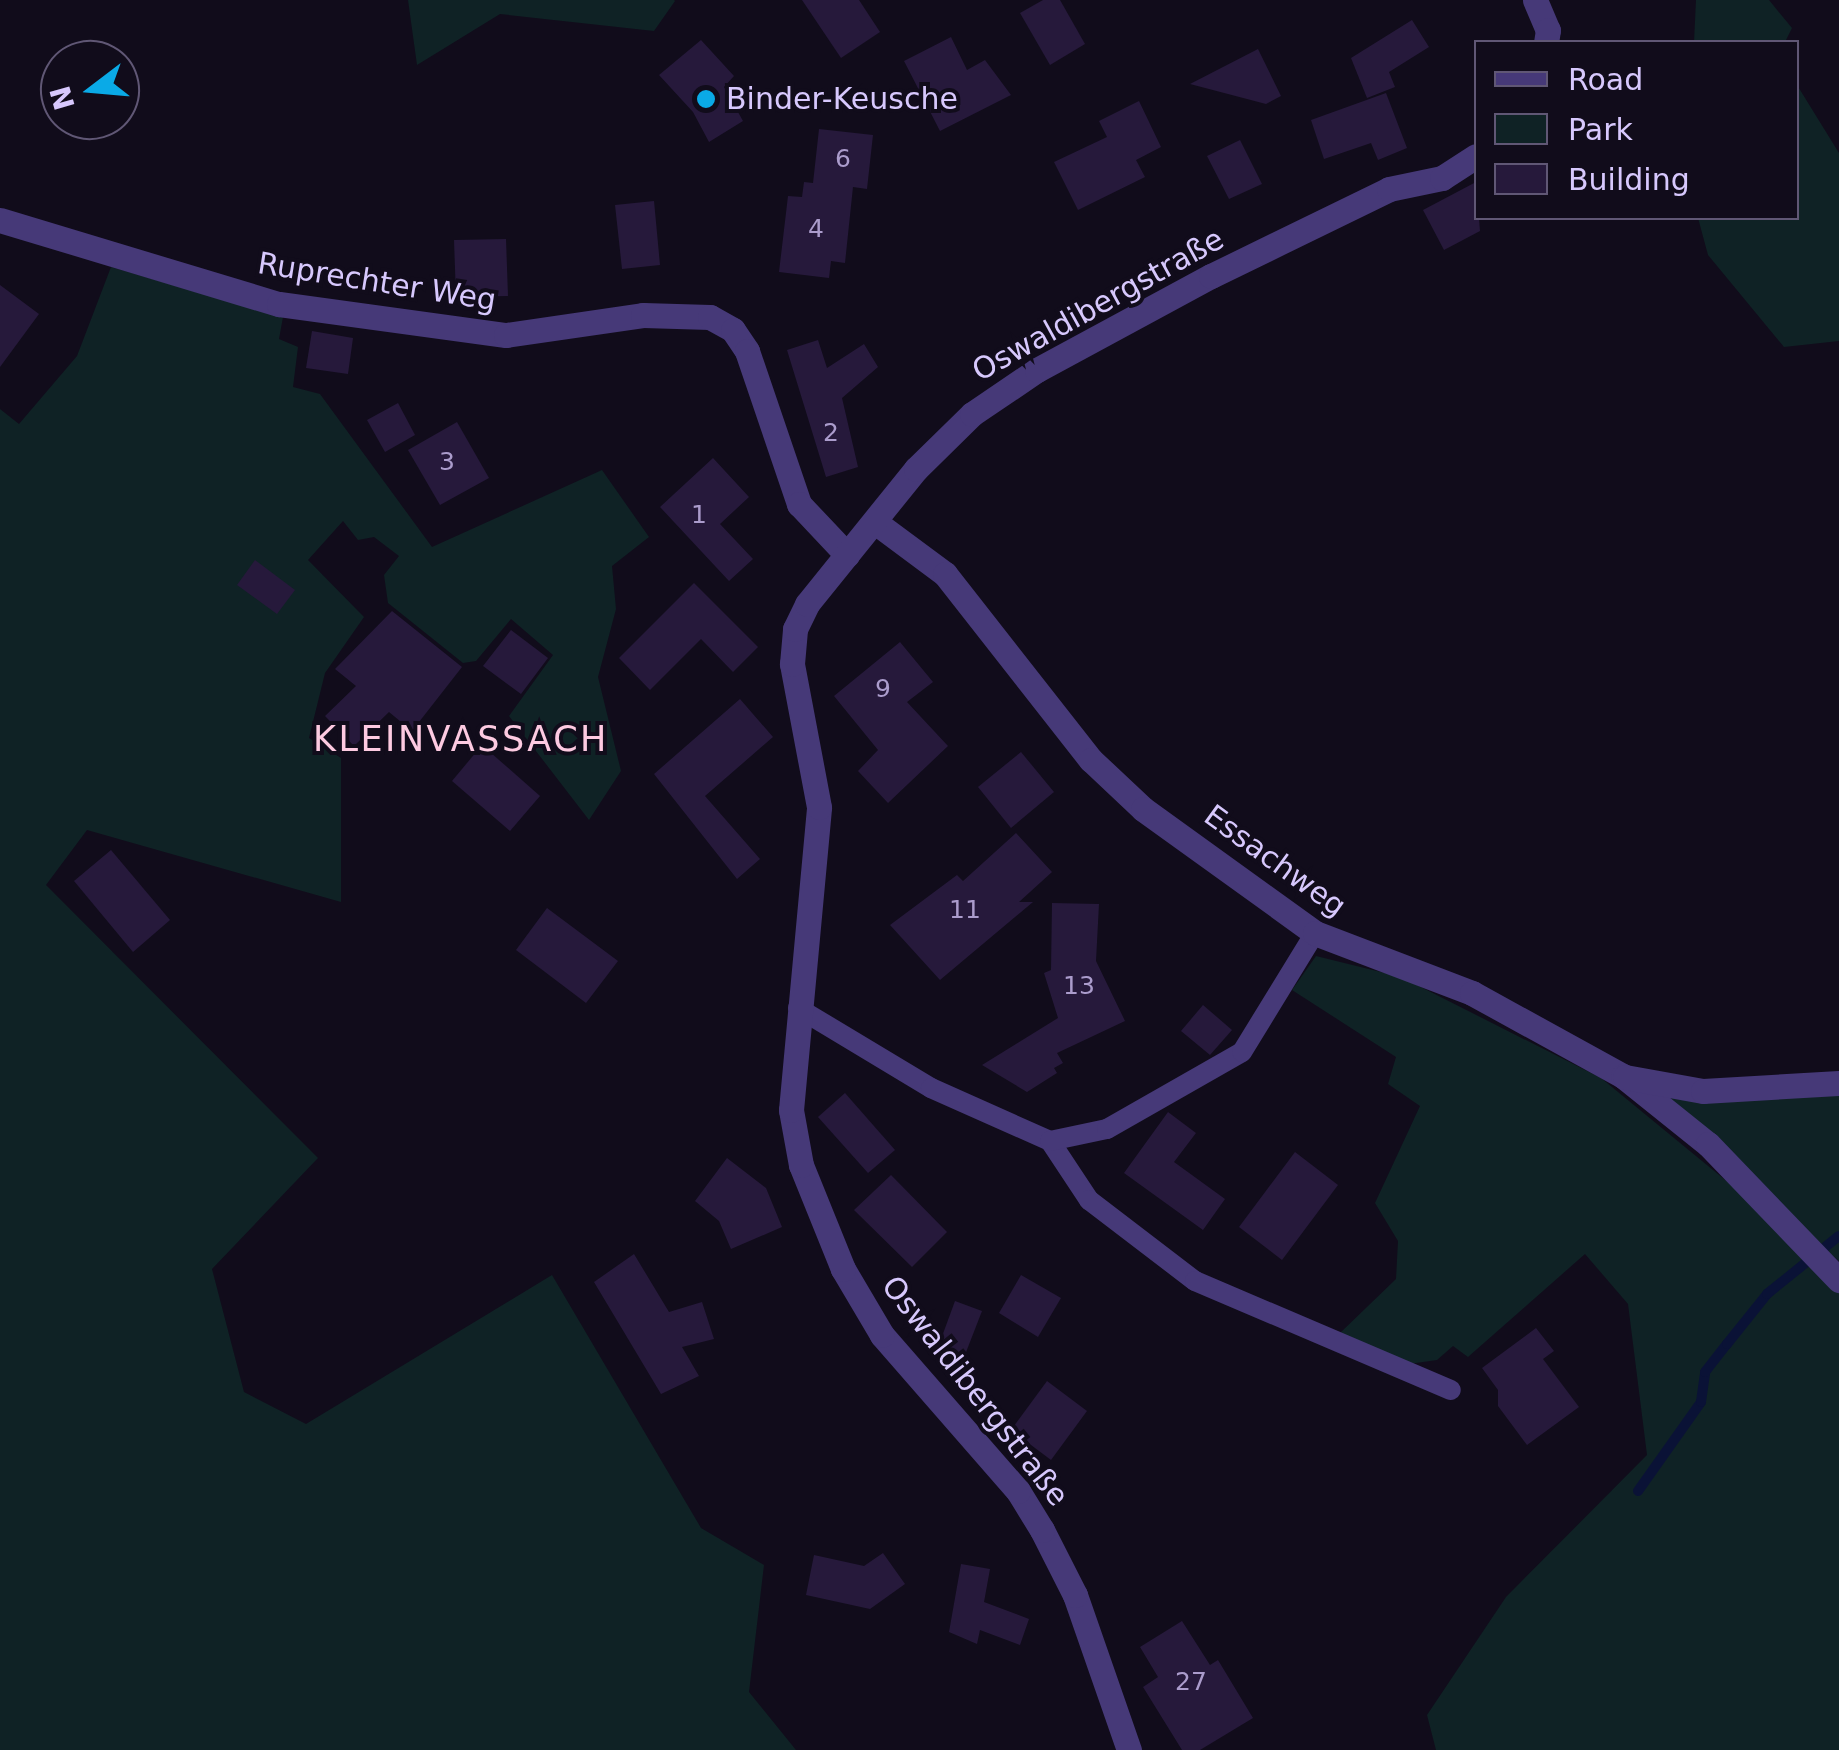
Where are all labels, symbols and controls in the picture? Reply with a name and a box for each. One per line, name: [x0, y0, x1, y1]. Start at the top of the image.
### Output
north arrow: [40, 40, 140, 140]
legend: [1474, 40, 1799, 220]
text: Road: [1568, 62, 1643, 97]
place label: Binder-Keusche: [726, 81, 958, 117]
text: N: [44, 82, 82, 114]
marker: Binder-Keusche: [695, 88, 717, 110]
text: Park: [1568, 112, 1633, 147]
house number: 6: [835, 144, 851, 174]
text: Building: [1568, 162, 1690, 197]
house number: 4: [808, 214, 824, 244]
street label: Oswaldibergstraße: [966, 221, 1230, 389]
street label: Ruprechter Weg: [255, 245, 499, 319]
house number: 2: [823, 418, 839, 448]
house number: 3: [439, 447, 455, 477]
house number: 1: [691, 500, 707, 530]
house number: 9: [875, 674, 891, 704]
district label: KLEINVASSACH: [313, 718, 609, 760]
street label: Essachweg: [1197, 798, 1353, 924]
house number: 11: [949, 895, 981, 925]
house number: 13: [1063, 971, 1095, 1001]
street label: Oswaldibergstraße: [874, 1269, 1076, 1513]
house number: 27: [1175, 1667, 1207, 1697]

